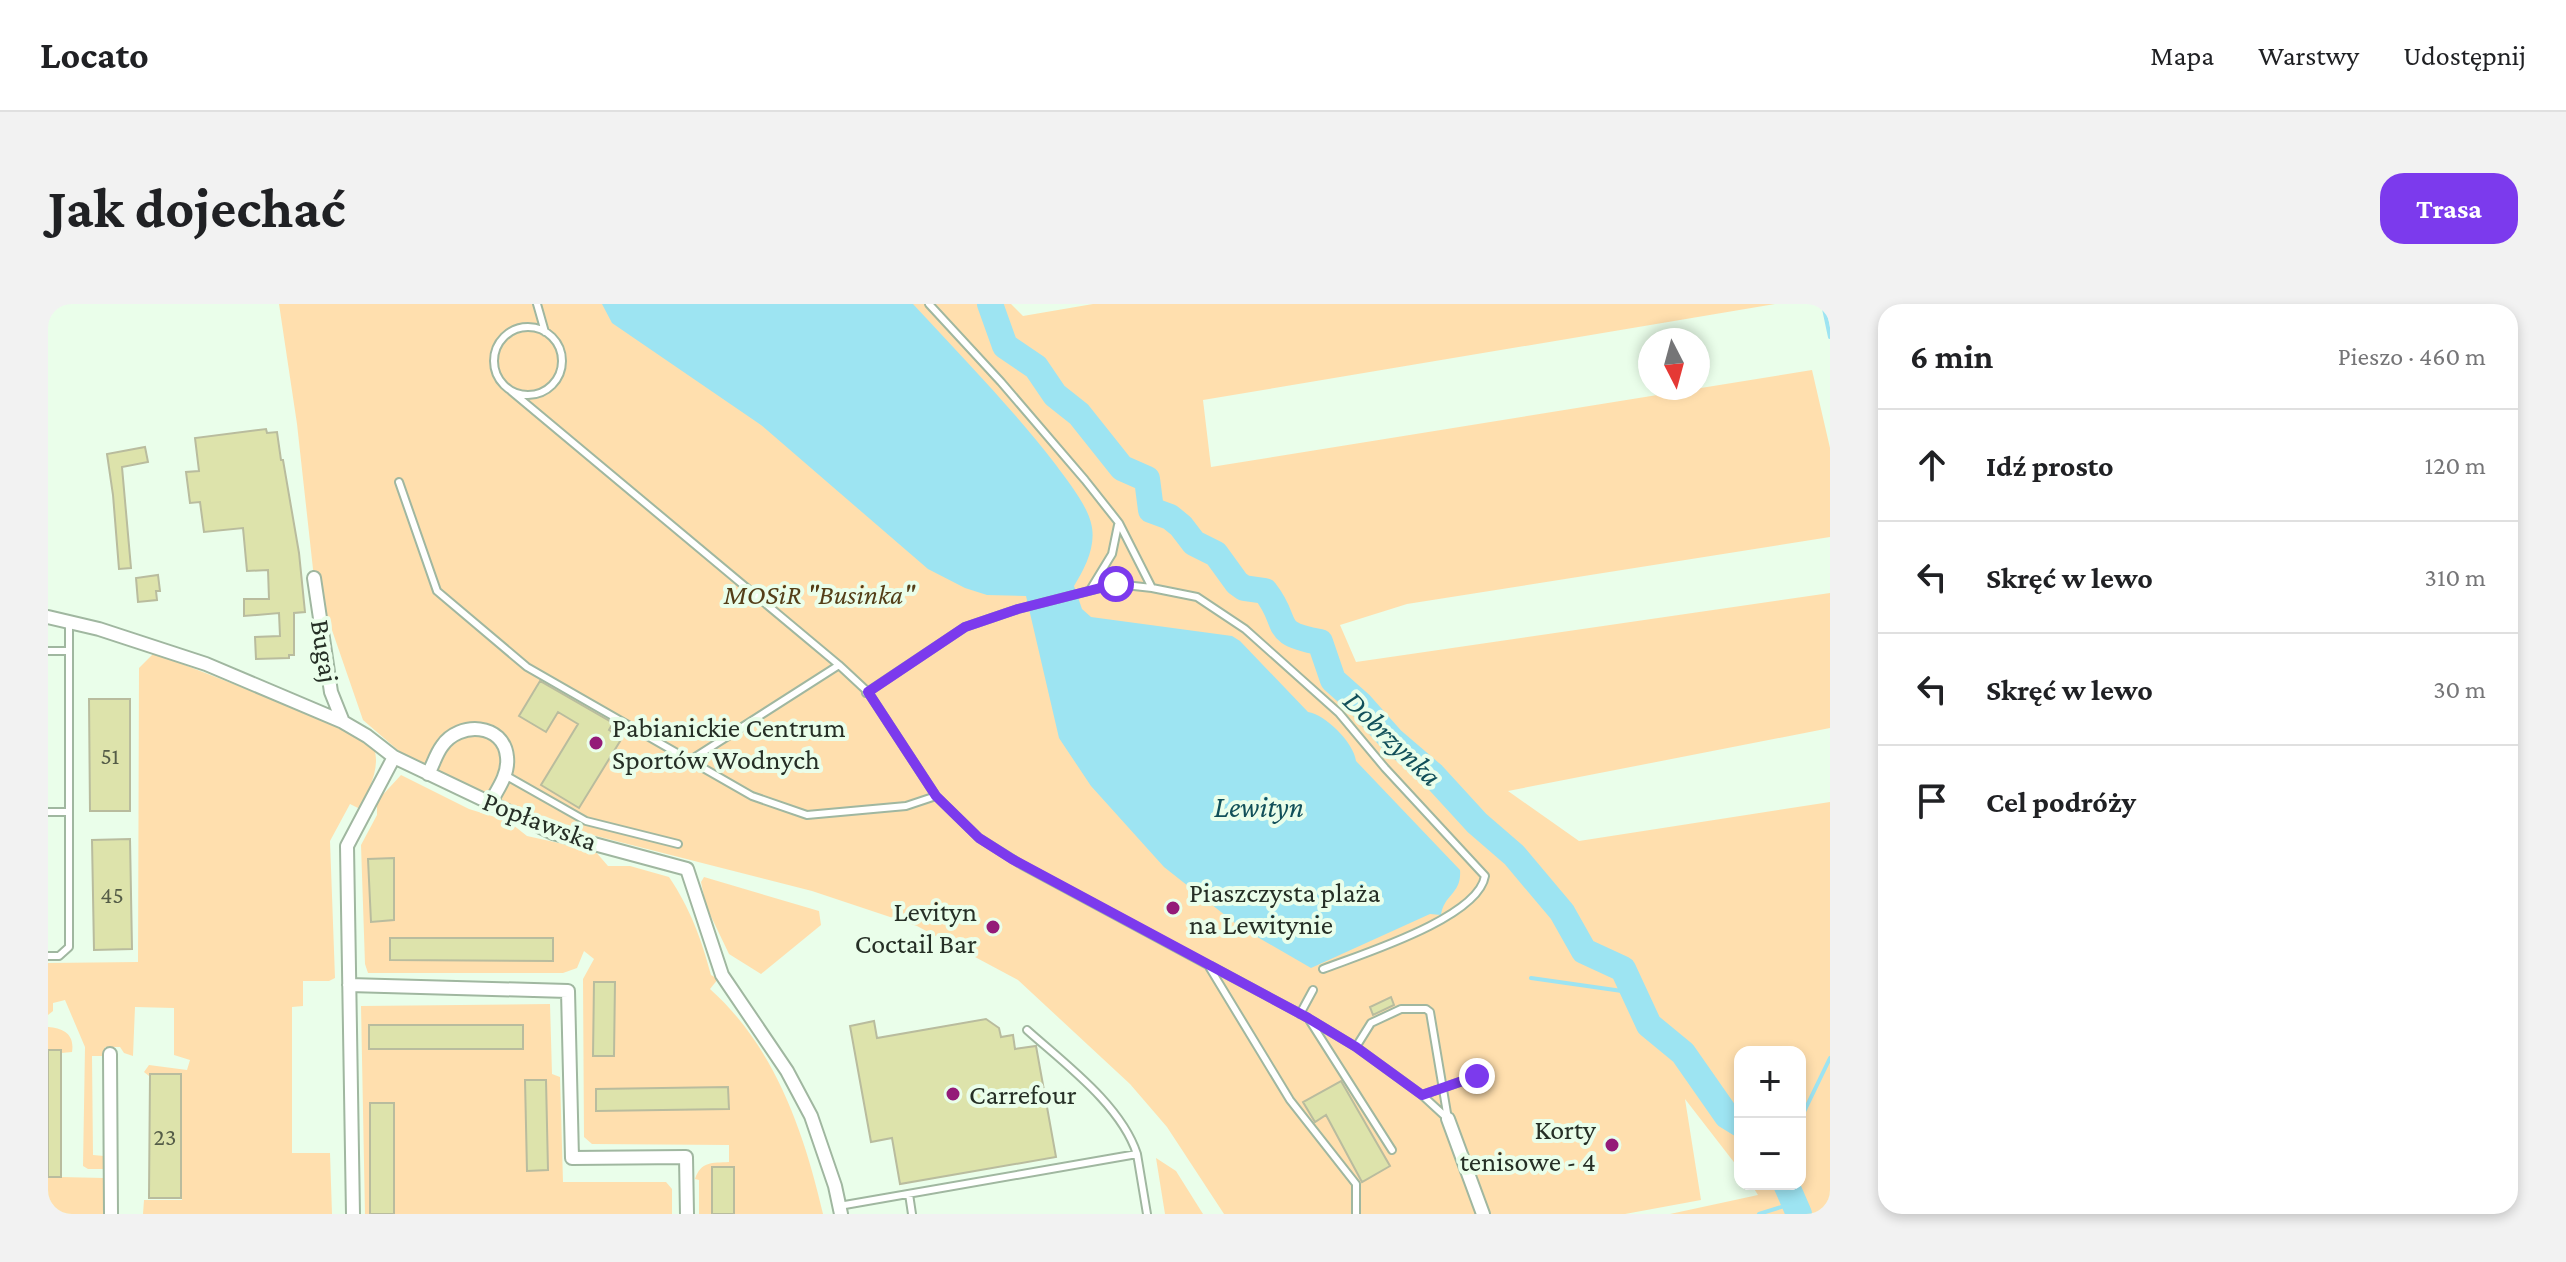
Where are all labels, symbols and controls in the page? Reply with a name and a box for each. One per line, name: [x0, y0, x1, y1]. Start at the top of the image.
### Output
text: Locato: [40, 34, 149, 76]
text: Mapa: [2150, 40, 2214, 71]
text: Warstwy: [2258, 40, 2359, 71]
text: Udostępnij: [2403, 40, 2526, 71]
button: Trasa: [2380, 173, 2518, 244]
text: Jak dojechać: [48, 177, 346, 239]
north arrow: [1638, 328, 1710, 400]
text: 6 min: [1910, 338, 1993, 375]
text: Pieszo · 460 m: [2338, 342, 2486, 371]
icon: ahead: [1910, 443, 1954, 487]
text: Idź prosto: [1986, 449, 2114, 482]
text: 120 m: [2425, 451, 2486, 480]
icon: left: [1910, 555, 1954, 599]
text: Skręć w lewo: [1986, 561, 2153, 594]
text: 310 m: [2425, 563, 2486, 592]
route start: [1098, 566, 1134, 602]
park label: MOSiR "Businka": [722, 579, 916, 610]
street label: Bugaj: [305, 617, 345, 685]
icon: left: [1910, 667, 1954, 711]
text: Skręć w lewo: [1986, 673, 2153, 706]
text: 30 m: [2433, 675, 2486, 704]
water label: Dobrzynka: [1337, 684, 1449, 793]
place label: Pabianickie Centrum Sportów Wodnych: [612, 712, 846, 775]
marker: Pabianickie Centrum Sportów Wodnych: [587, 734, 605, 752]
house number: 51: [100, 742, 120, 769]
icon: arrive: [1910, 779, 1954, 823]
street label: Popławska: [478, 785, 602, 857]
text: Cel podróży: [1986, 785, 2136, 818]
water label: Lewityn: [1214, 790, 1304, 824]
place label: Piaszczysta plaża na Lewitynie: [1189, 877, 1380, 940]
house number: 45: [100, 881, 124, 908]
place label: Levityn Coctail Bar: [855, 896, 977, 959]
marker: Piaszczysta plaża na Lewitynie: [1164, 899, 1182, 917]
marker: Levityn Coctail Bar: [984, 918, 1002, 936]
map controls: [1734, 1046, 1806, 1190]
button: +: [1734, 1046, 1806, 1118]
route end: [1459, 1058, 1495, 1094]
place label: Carrefour: [969, 1079, 1077, 1110]
marker: Carrefour: [944, 1085, 962, 1103]
place label: Korty tenisowe - 4: [1460, 1114, 1597, 1177]
button: −: [1734, 1118, 1806, 1190]
house number: 23: [154, 1123, 176, 1150]
marker: Korty tenisowe - 4: [1603, 1136, 1621, 1154]

